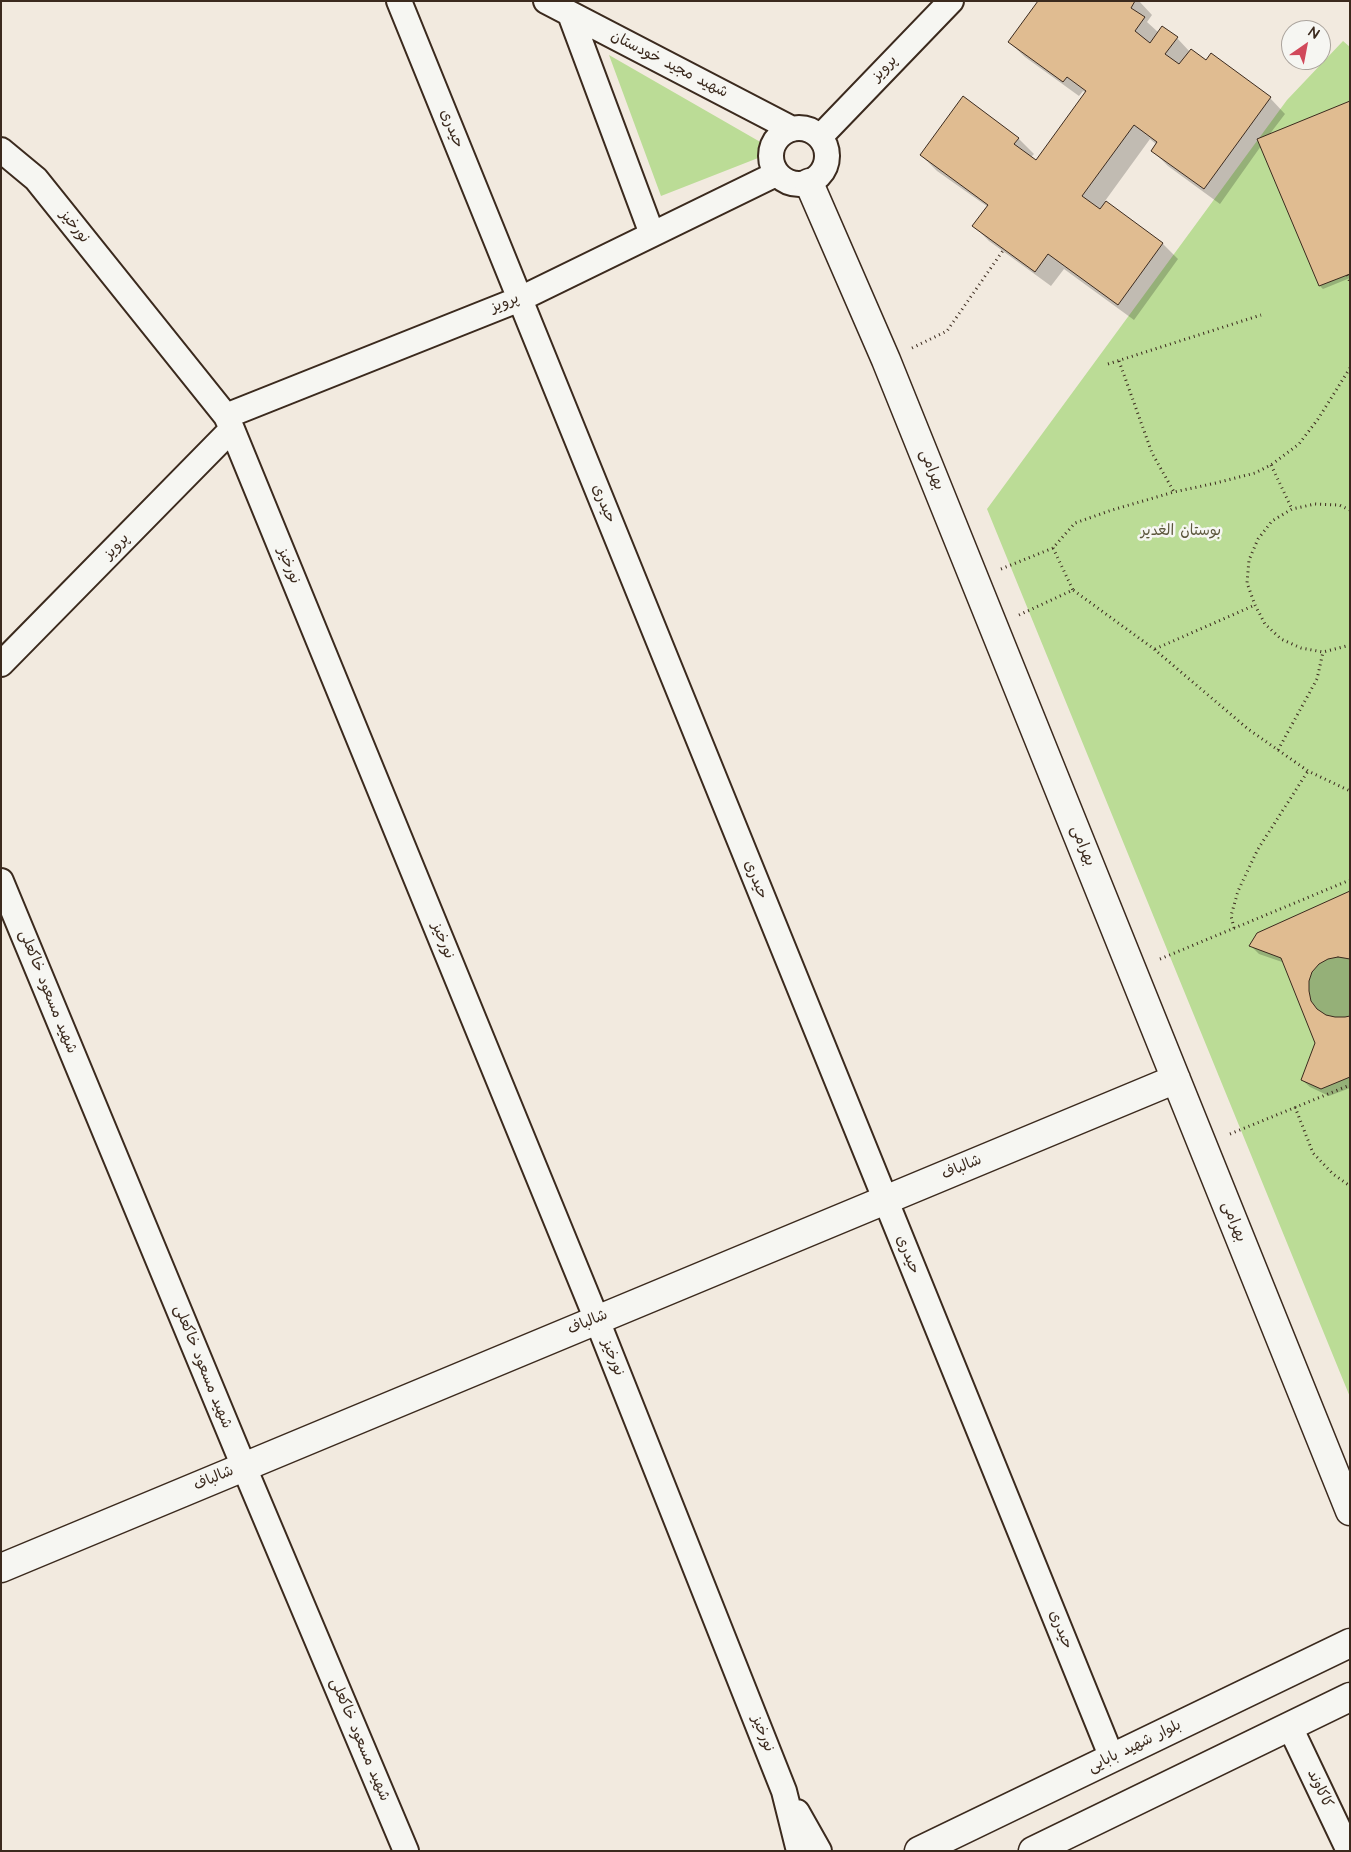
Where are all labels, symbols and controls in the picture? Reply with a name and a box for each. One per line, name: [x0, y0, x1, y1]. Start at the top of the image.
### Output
north arrow: [1281, 20, 1331, 70]
text: N: [1304, 22, 1323, 44]
street label: شهید مجید خودستان: [607, 28, 731, 102]
street label: پرویز: [868, 52, 902, 86]
street label: حیدری: [435, 107, 467, 151]
street label: نورخیز: [55, 207, 93, 247]
street label: پرویز: [488, 290, 522, 318]
street label: بهرامی: [915, 447, 947, 493]
street label: حیدری: [587, 482, 619, 526]
park label: بوستان الغدیر: [1141, 523, 1221, 541]
street label: پرویز: [100, 530, 134, 564]
street label: نورخیز: [273, 545, 303, 587]
street label: بهرامی: [1066, 823, 1098, 869]
street label: حیدری: [739, 858, 771, 902]
street label: نورخیز: [427, 920, 457, 962]
street label: شهید مسعود خاکعلی: [14, 928, 80, 1056]
street label: شالباف: [939, 1152, 985, 1184]
street label: بهرامی: [1217, 1199, 1249, 1245]
street label: حیدری: [891, 1233, 923, 1277]
street label: شهید مسعود خاکعلی: [169, 1303, 235, 1431]
street label: شالباف: [565, 1307, 611, 1339]
street label: نورخیز: [597, 1337, 627, 1379]
street label: شالباف: [191, 1463, 237, 1495]
street label: حیدری: [1044, 1608, 1076, 1652]
street label: شهید مسعود خاکعلی: [325, 1676, 393, 1804]
street label: نورخیز: [747, 1713, 777, 1755]
street label: بلوار شهید بابایی: [1085, 1717, 1185, 1777]
street label: کاکاوند: [1302, 1767, 1336, 1811]

